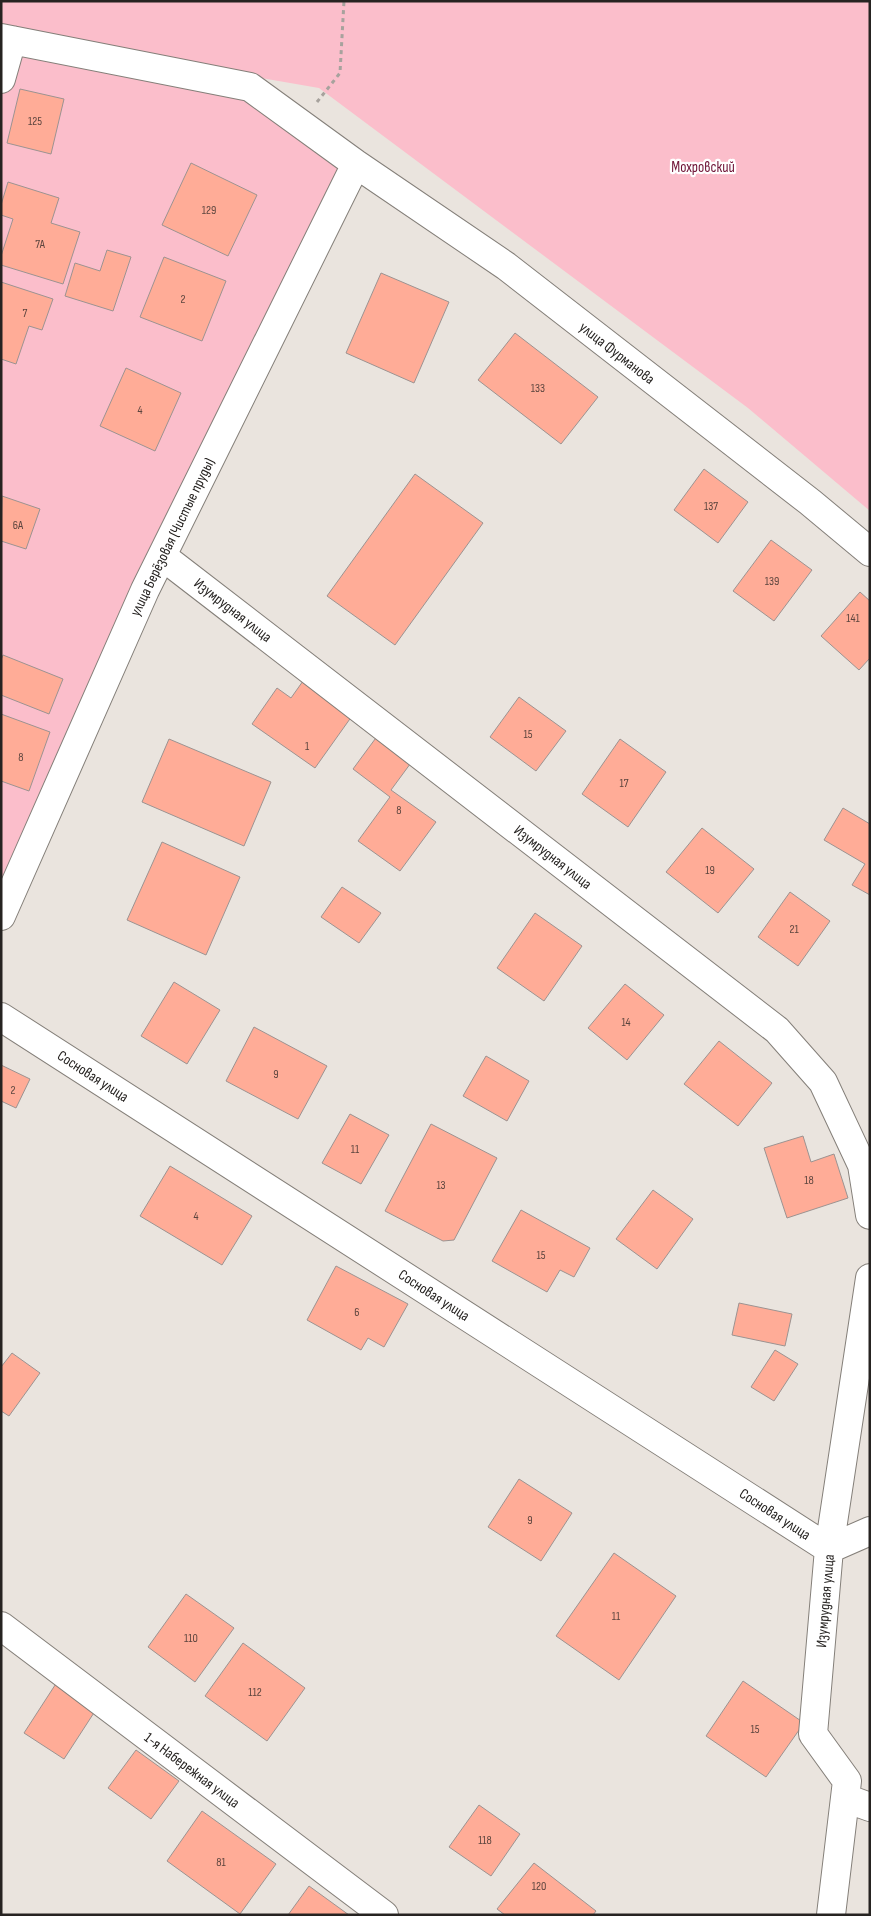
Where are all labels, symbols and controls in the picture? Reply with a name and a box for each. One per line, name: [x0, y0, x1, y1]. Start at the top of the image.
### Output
house number: 125: [28, 114, 42, 129]
park label: Мохровский: [671, 158, 735, 177]
house number: 129: [202, 203, 216, 218]
house number: 7А: [35, 237, 46, 252]
house number: 2: [181, 292, 186, 307]
house number: 7: [23, 306, 28, 321]
street label: улица Фурманова: [575, 318, 658, 389]
house number: 133: [531, 381, 545, 396]
house number: 4: [137, 403, 143, 418]
street label: улица Берёзовая (Чистые пруды): [126, 455, 219, 620]
house number: 137: [704, 499, 718, 514]
house number: 6А: [13, 518, 24, 533]
street label: Изумрудная улица: [190, 574, 276, 647]
house number: 139: [765, 574, 779, 589]
house number: 141: [846, 611, 861, 626]
house number: 15: [523, 727, 533, 742]
house number: 1: [305, 739, 310, 754]
house number: 8: [18, 750, 24, 765]
house number: 17: [620, 776, 629, 791]
house number: 8: [396, 803, 402, 818]
street label: Изумрудная улица: [510, 821, 596, 894]
house number: 19: [705, 863, 715, 878]
house number: 21: [789, 922, 799, 937]
house number: 14: [621, 1015, 631, 1030]
street label: Сосновая улица: [53, 1046, 132, 1107]
house number: 9: [273, 1067, 279, 1082]
house number: 2: [11, 1083, 16, 1098]
house number: 11: [351, 1142, 360, 1157]
house number: 18: [804, 1173, 814, 1188]
house number: 13: [436, 1178, 446, 1193]
house number: 4: [193, 1209, 199, 1224]
house number: 15: [536, 1248, 546, 1263]
street label: Сосновая улица: [394, 1265, 473, 1326]
house number: 6: [354, 1305, 360, 1320]
street label: Сосновая улица: [735, 1484, 814, 1545]
house number: 9: [527, 1513, 533, 1528]
street label: Изумрудная улица: [812, 1553, 839, 1649]
house number: 11: [612, 1609, 621, 1624]
house number: 110: [184, 1631, 198, 1646]
house number: 112: [248, 1685, 262, 1700]
house number: 15: [750, 1722, 760, 1737]
street label: 1-я Набережная улица: [140, 1728, 243, 1813]
house number: 118: [478, 1833, 492, 1848]
house number: 81: [216, 1855, 227, 1870]
house number: 120: [532, 1879, 546, 1894]

